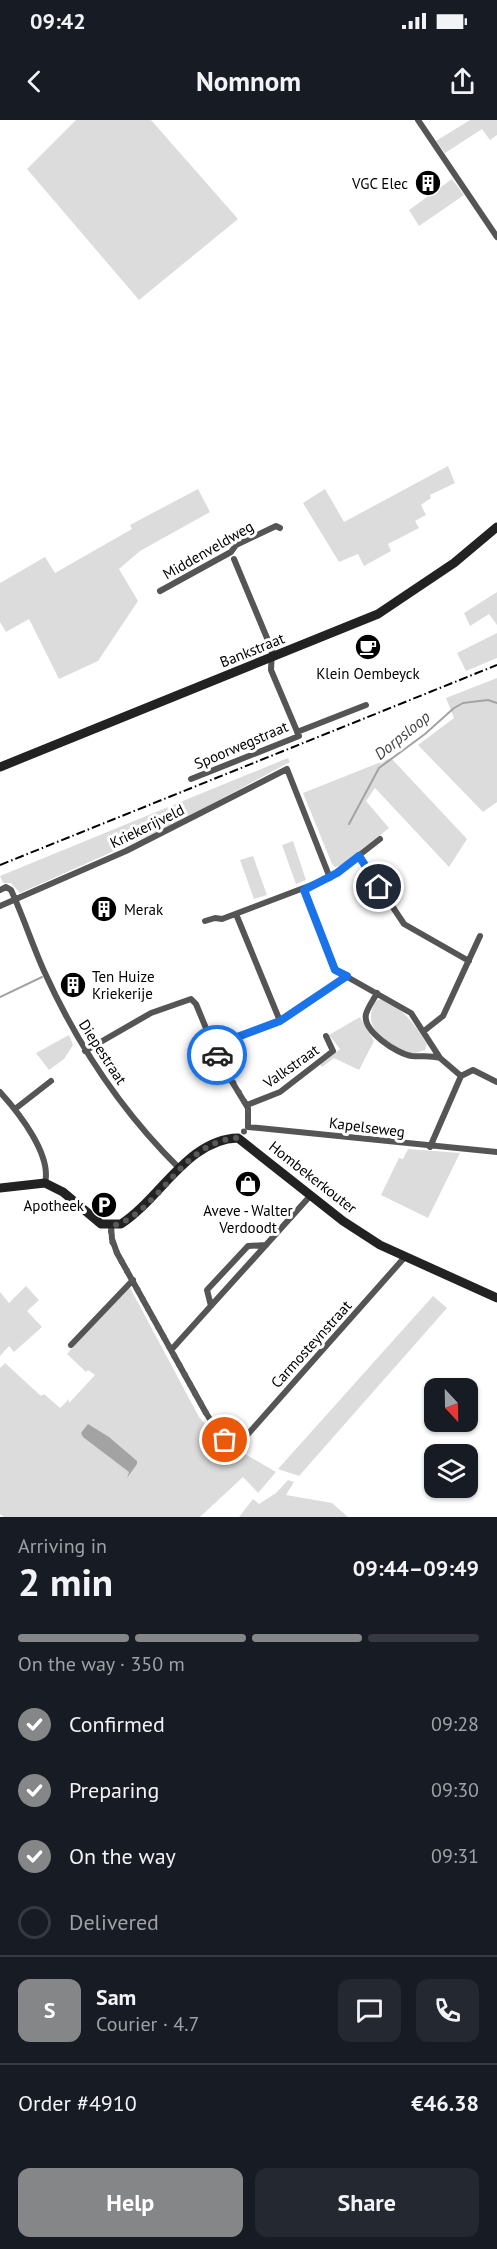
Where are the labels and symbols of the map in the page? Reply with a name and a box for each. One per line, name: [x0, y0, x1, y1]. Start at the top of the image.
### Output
building icon: VGC Elec: [413, 168, 443, 198]
place label: VGC Elec: [351, 174, 408, 193]
street label: Middenveldweg: [159, 516, 257, 584]
street label: Bankstraat: [217, 628, 287, 672]
cafe icon: Klein Oembeyck: [353, 632, 383, 662]
place label: Klein Oembeyck: [316, 664, 421, 683]
water label: Dorpsloop: [370, 706, 434, 764]
street label: Spoorwegstraat: [191, 717, 291, 773]
street label: Kriekerijveld: [107, 800, 187, 852]
pin: [353, 861, 404, 912]
building icon: Merak: [89, 894, 119, 924]
place label: Merak: [124, 900, 164, 919]
place label: Ten Huize Kriekerije: [92, 967, 155, 1003]
building icon: Ten Huize Kriekerije: [58, 970, 88, 1000]
street label: Diepestraat: [75, 1016, 131, 1088]
courier: [187, 1025, 247, 1085]
street label: Valkstraat: [259, 1040, 322, 1092]
street label: Kapelseweg: [328, 1113, 406, 1141]
street label: Hombekerkouter: [265, 1137, 361, 1217]
shop icon: Aveve - Walter Verdoodt: [233, 1169, 263, 1199]
parking icon: Apotheek: [89, 1190, 119, 1220]
place label: Apotheek: [24, 1196, 85, 1215]
place label: Aveve - Walter Verdoodt: [203, 1201, 293, 1237]
street label: Carmosteynstraat: [267, 1296, 355, 1392]
north arrow: [424, 1378, 478, 1432]
pin: [199, 1414, 250, 1465]

